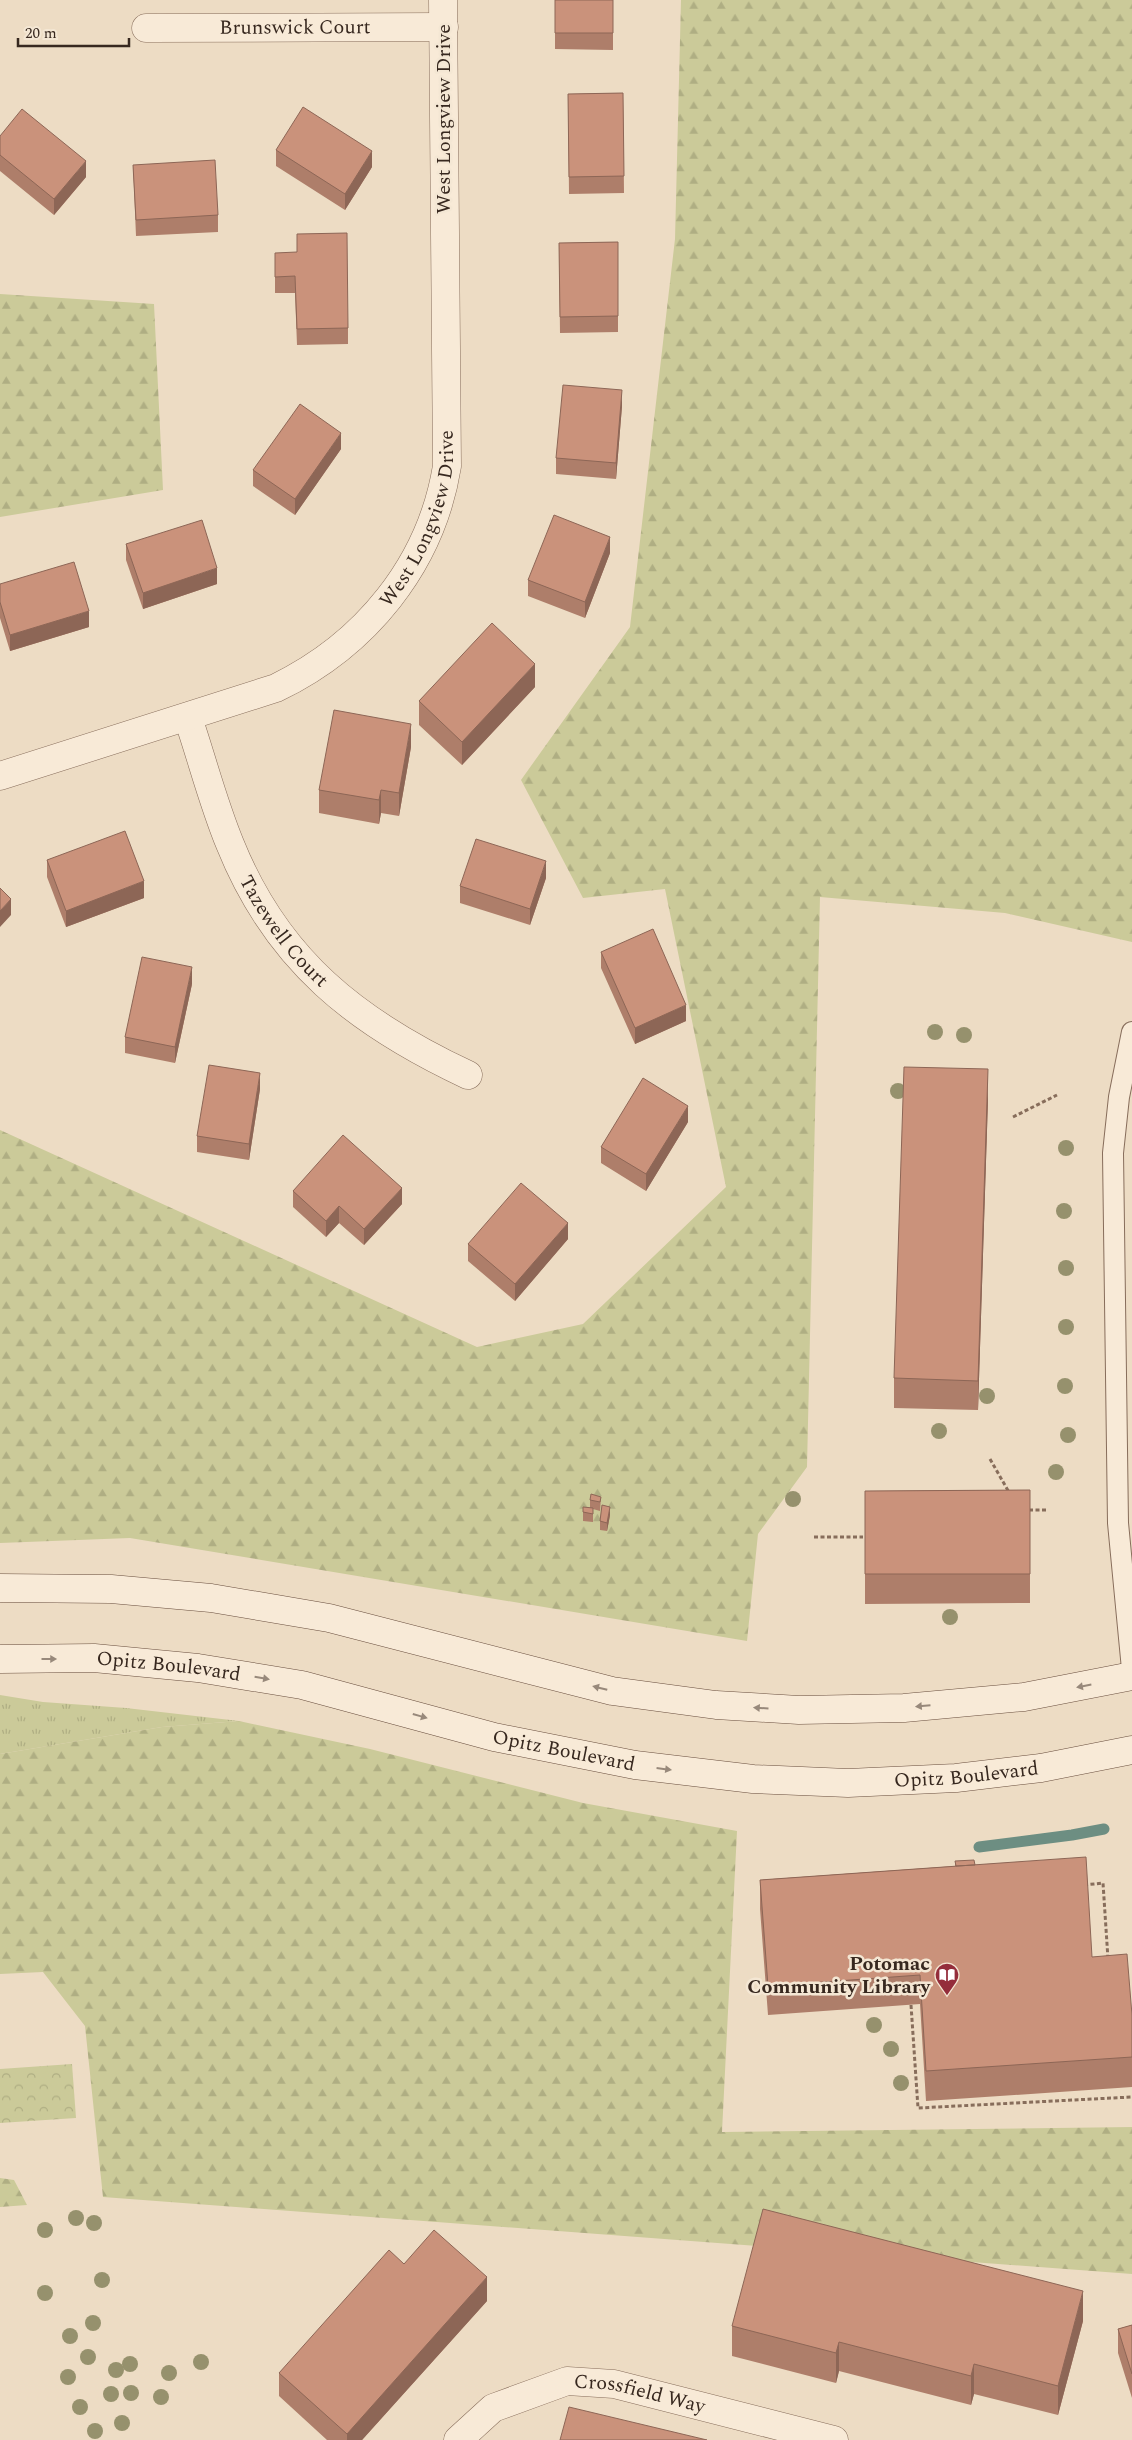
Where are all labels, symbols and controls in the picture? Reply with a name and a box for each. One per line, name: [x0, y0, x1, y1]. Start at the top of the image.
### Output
street label: Brunswick Court: [219, 12, 371, 43]
scale bar: [18, 15, 129, 47]
text: 20 m: [25, 22, 57, 45]
street label: West Longview Drive: [429, 24, 459, 214]
street label: West Longview Drive: [372, 430, 462, 614]
street label: Tazewell Court: [231, 870, 335, 995]
street label: Opitz Boulevard: [95, 1643, 243, 1690]
one-way arrow: [41, 1655, 57, 1663]
one-way arrow: [255, 1675, 271, 1683]
one-way arrow: [1076, 1682, 1092, 1690]
one-way arrow: [592, 1683, 607, 1691]
one-way arrow: [753, 1703, 769, 1711]
one-way arrow: [915, 1703, 931, 1711]
one-way arrow: [413, 1712, 428, 1720]
street label: Opitz Boulevard: [490, 1722, 638, 1780]
street label: Opitz Boulevard: [893, 1753, 1040, 1796]
one-way arrow: [657, 1765, 673, 1773]
place label: Potomac Community Library: [747, 1949, 931, 2002]
library icon: Potomac Community Library: [934, 1962, 960, 1996]
street label: Crossfield Way: [573, 2366, 710, 2422]

